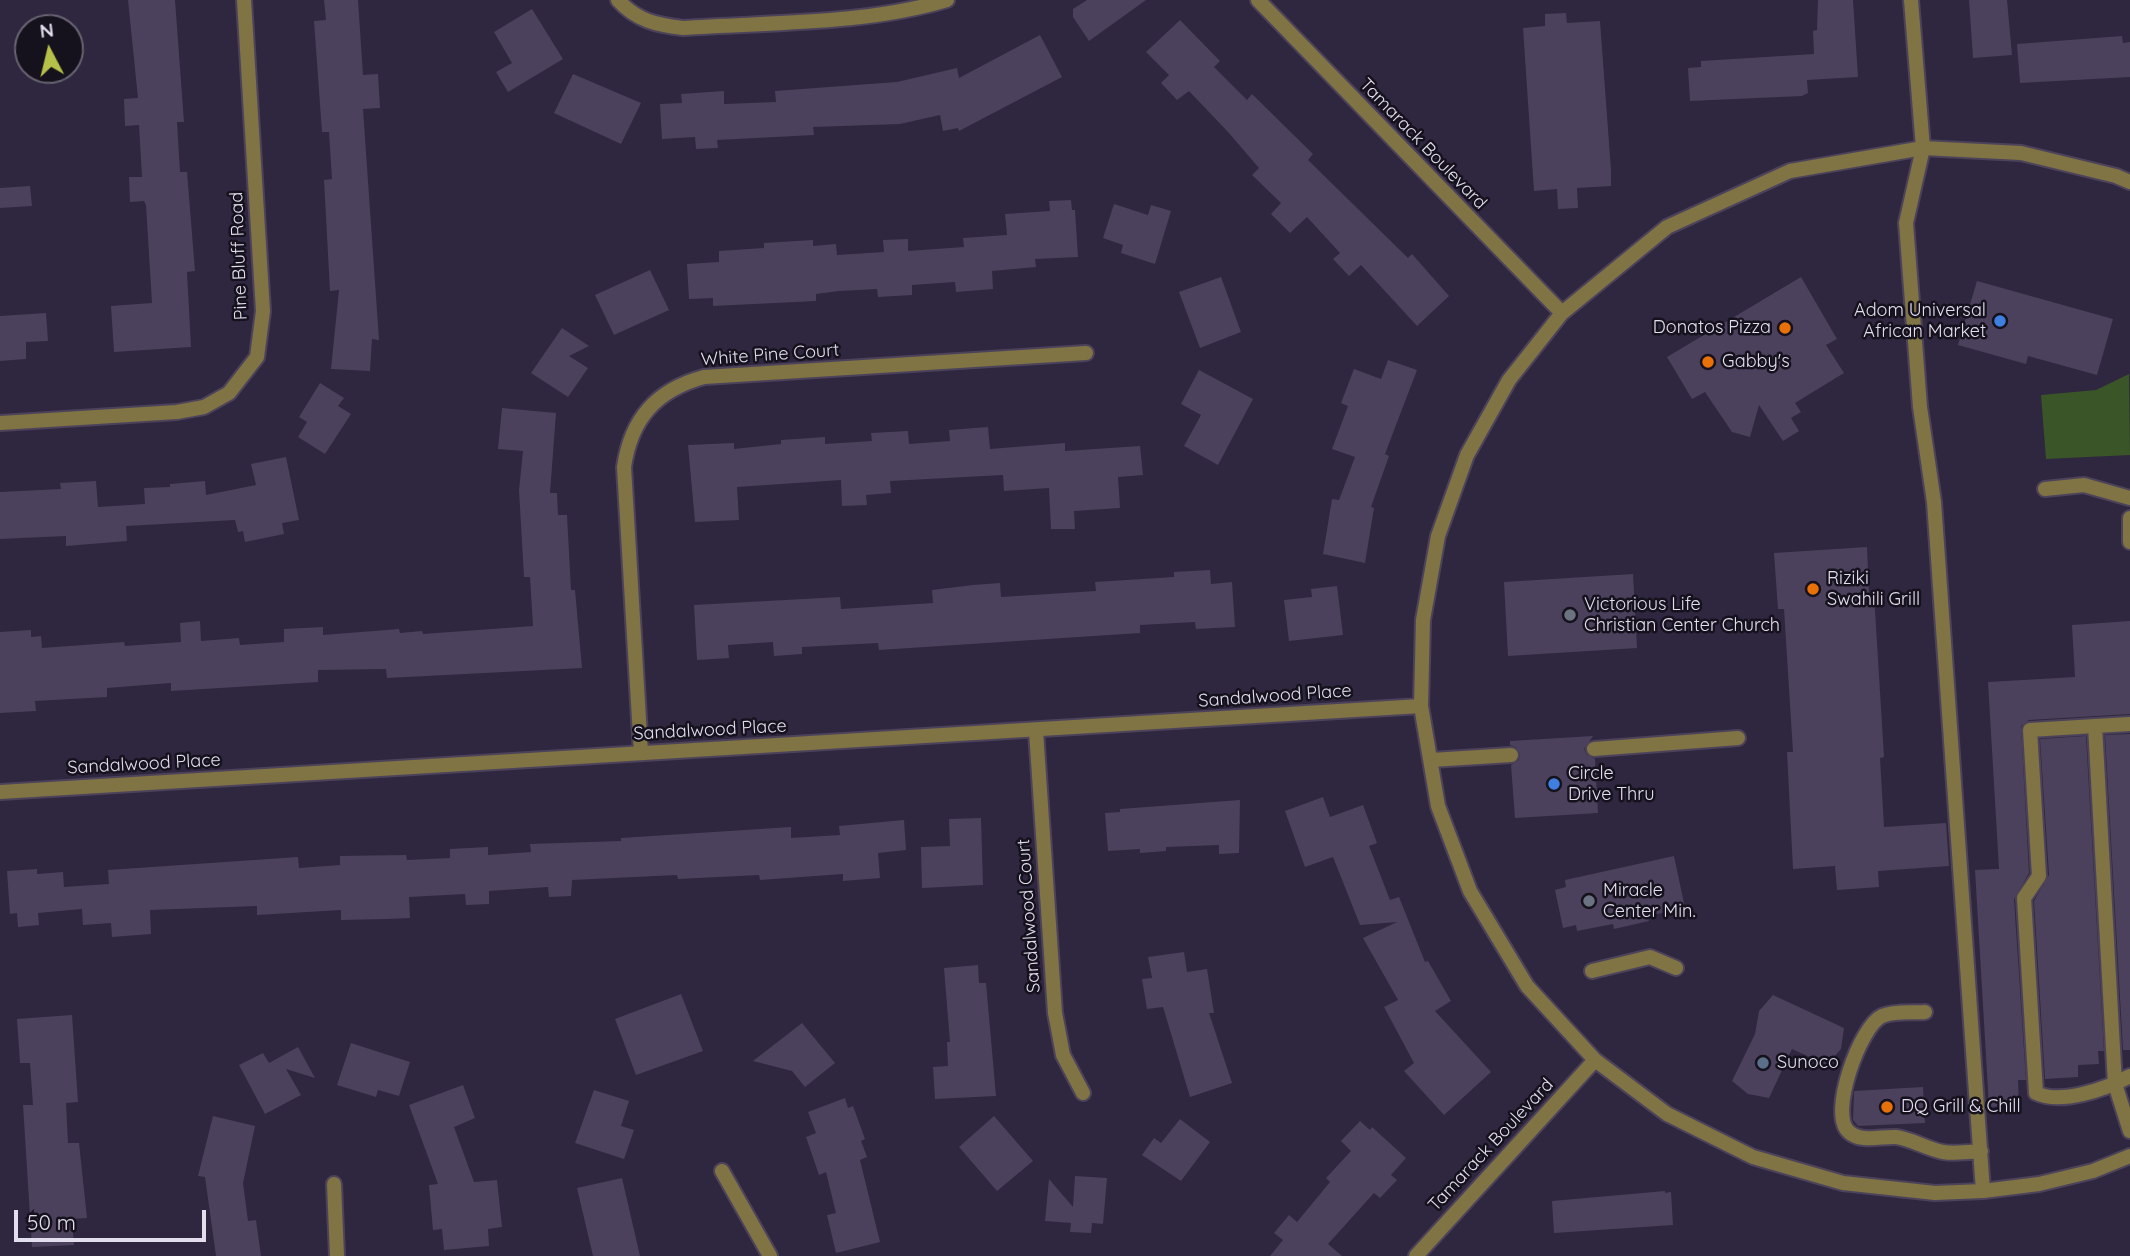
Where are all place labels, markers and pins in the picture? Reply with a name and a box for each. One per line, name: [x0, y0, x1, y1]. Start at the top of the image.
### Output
place label: Adom Universal African Market: [1854, 300, 1986, 342]
marker: Adom Universal African Market: [1992, 313, 2008, 329]
place label: Donatos Pizza: [1653, 317, 1771, 339]
marker: Donatos Pizza: [1777, 320, 1793, 336]
place label: Gabby's: [1722, 351, 1790, 373]
marker: Gabby's: [1700, 354, 1716, 370]
place label: Riziki Swahili Grill: [1827, 568, 1920, 610]
marker: Riziki Swahili Grill: [1805, 581, 1821, 597]
place label: Victorious Life Christian Center Church: [1584, 594, 1780, 636]
marker: Victorious Life Christian Center Church: [1562, 607, 1578, 623]
place label: Circle Drive Thru: [1568, 763, 1655, 806]
marker: Circle Drive Thru: [1546, 776, 1562, 792]
place label: Miracle Center Min.: [1603, 880, 1696, 922]
marker: Miracle Center Min.: [1581, 893, 1597, 909]
place label: Sunoco: [1777, 1052, 1839, 1074]
marker: Sunoco: [1755, 1055, 1771, 1071]
place label: DQ Grill & Chill: [1901, 1096, 2021, 1118]
marker: DQ Grill & Chill: [1879, 1099, 1895, 1115]

